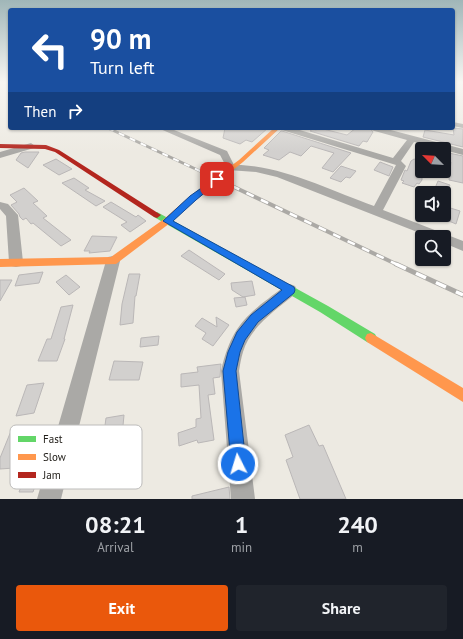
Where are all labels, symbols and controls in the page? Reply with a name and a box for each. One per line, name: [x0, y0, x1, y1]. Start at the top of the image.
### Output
text: 90 m: [90, 20, 151, 57]
icon: left: [24, 24, 76, 76]
text: Turn left: [90, 56, 155, 79]
icon: right: [64, 100, 86, 122]
text: Then: [24, 102, 56, 121]
north arrow: [415, 142, 451, 178]
map controls: [415, 142, 451, 266]
pin: [200, 162, 234, 196]
icon: arrive: [206, 168, 228, 190]
button: sound: [415, 186, 451, 222]
button: search: [415, 230, 451, 266]
legend: [10, 425, 142, 489]
text: Fast: [43, 432, 63, 446]
position arrow: [217, 443, 259, 485]
text: Slow: [43, 450, 66, 464]
text: Jam: [42, 468, 61, 482]
text: 08:21: [85, 509, 146, 540]
text: 1: [235, 509, 248, 540]
text: 240: [337, 509, 378, 540]
text: Arrival: [97, 539, 134, 556]
text: min: [231, 539, 252, 556]
text: m: [352, 539, 363, 556]
button: Exit: [16, 585, 228, 631]
button: Share: [236, 585, 447, 631]

